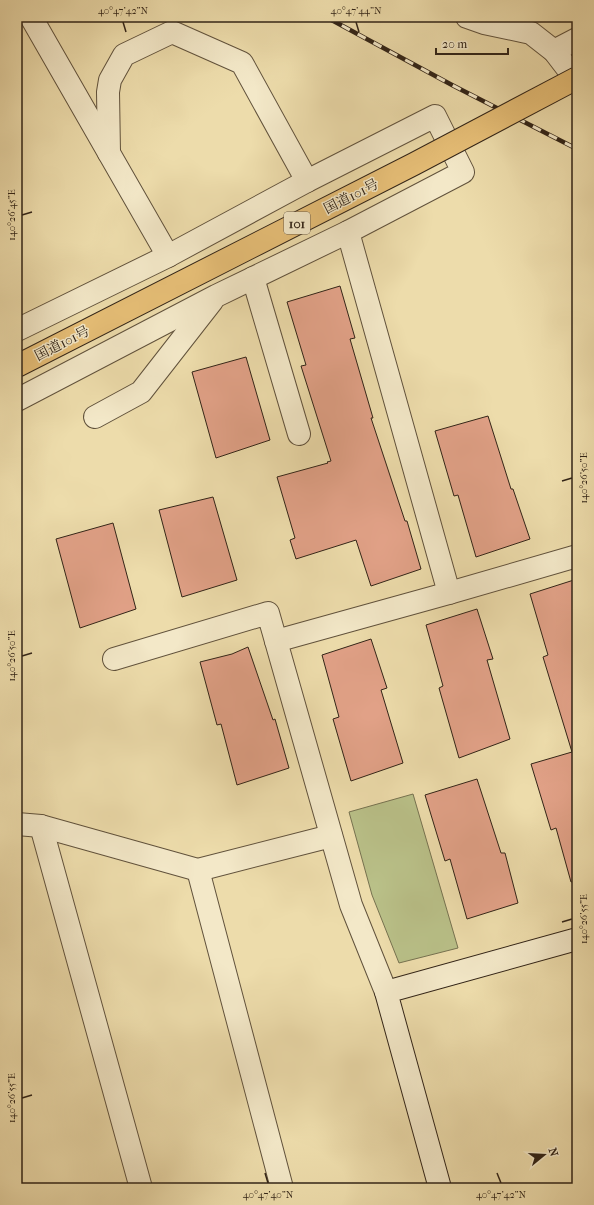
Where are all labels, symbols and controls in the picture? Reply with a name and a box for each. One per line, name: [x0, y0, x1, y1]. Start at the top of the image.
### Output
text: 40°47'42"N: [98, 5, 148, 17]
text: 40°47'44"N: [331, 5, 382, 17]
scale bar: [436, 30, 508, 56]
text: 20 m: [442, 37, 467, 51]
street label: 国道101号: [321, 175, 382, 218]
text: 140°26'45"E: [6, 189, 18, 241]
road number: 101: [284, 212, 310, 234]
street label: 国道101号: [32, 322, 93, 365]
text: 140°26'50"E: [578, 452, 590, 504]
text: 140°26'50"E: [6, 630, 18, 682]
text: 140°26'55"E: [578, 894, 590, 944]
text: 140°26'55"E: [6, 1073, 18, 1123]
north arrow: [524, 1135, 564, 1175]
text: N: [546, 1146, 561, 1159]
text: 40°47'40"N: [243, 1189, 294, 1201]
text: 40°47'42"N: [476, 1189, 526, 1201]

